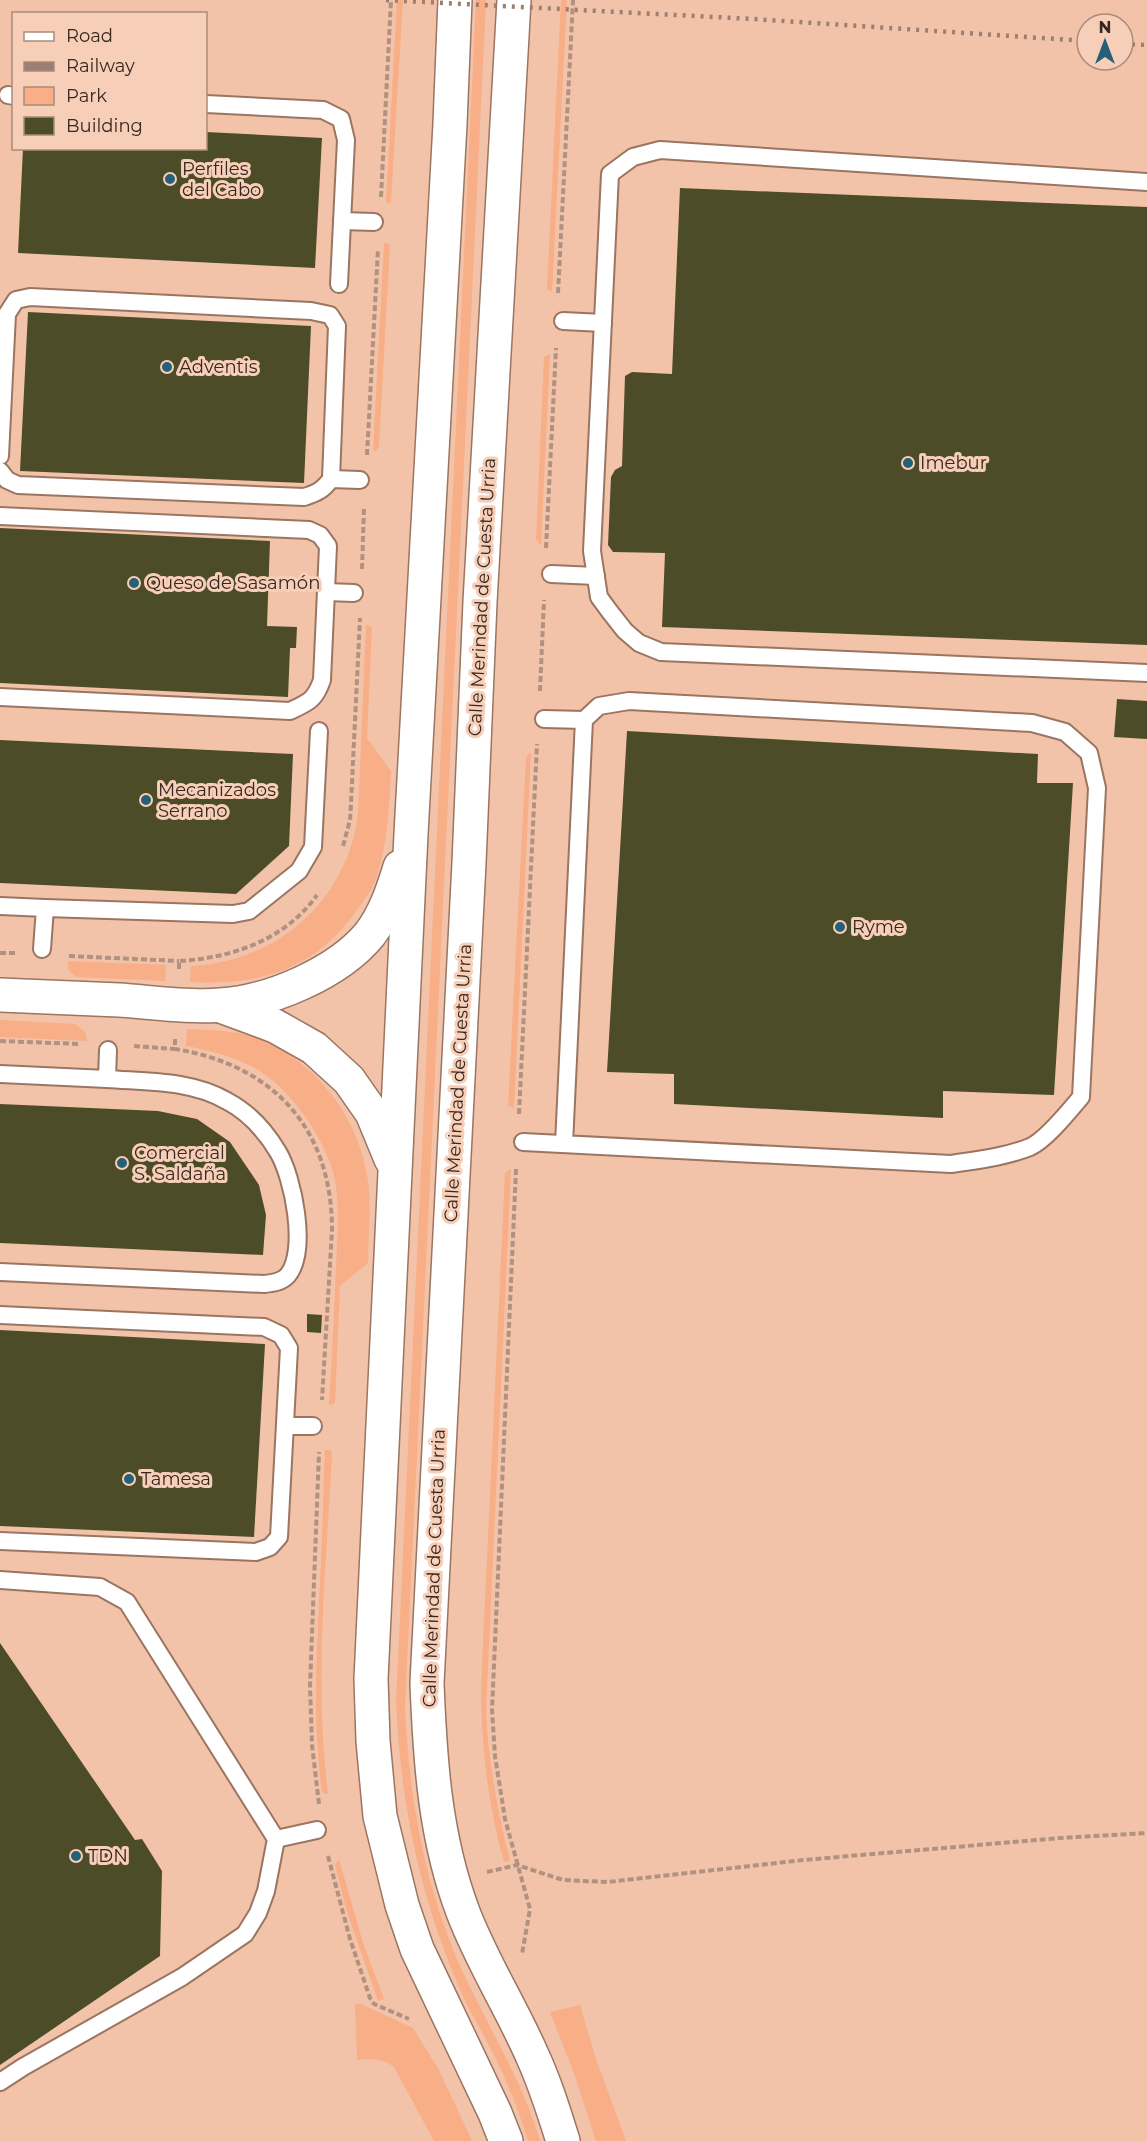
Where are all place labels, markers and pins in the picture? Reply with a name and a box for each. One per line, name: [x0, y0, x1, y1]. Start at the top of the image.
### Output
place label: Perfiles del Cabo: [182, 158, 261, 201]
marker: Perfiles del Cabo: [163, 172, 177, 186]
place label: Adventis: [179, 356, 258, 378]
marker: Adventis: [160, 360, 174, 374]
place label: Imebur: [920, 452, 987, 474]
marker: Imebur: [901, 456, 915, 470]
place label: Queso de Sasamón: [146, 572, 320, 594]
marker: Queso de Sasamón: [127, 576, 141, 590]
place label: Mecanizados Serrano: [158, 779, 276, 822]
marker: Mecanizados Serrano: [139, 793, 153, 807]
place label: Ryme: [852, 916, 905, 938]
marker: Ryme: [833, 920, 847, 934]
place label: Comercial S. Saldaña: [134, 1142, 226, 1185]
marker: Comercial S. Saldaña: [115, 1156, 129, 1170]
place label: Tamesa: [141, 1468, 211, 1490]
marker: Tamesa: [122, 1472, 136, 1486]
place label: TDN: [88, 1845, 128, 1867]
marker: TDN: [69, 1849, 83, 1863]

